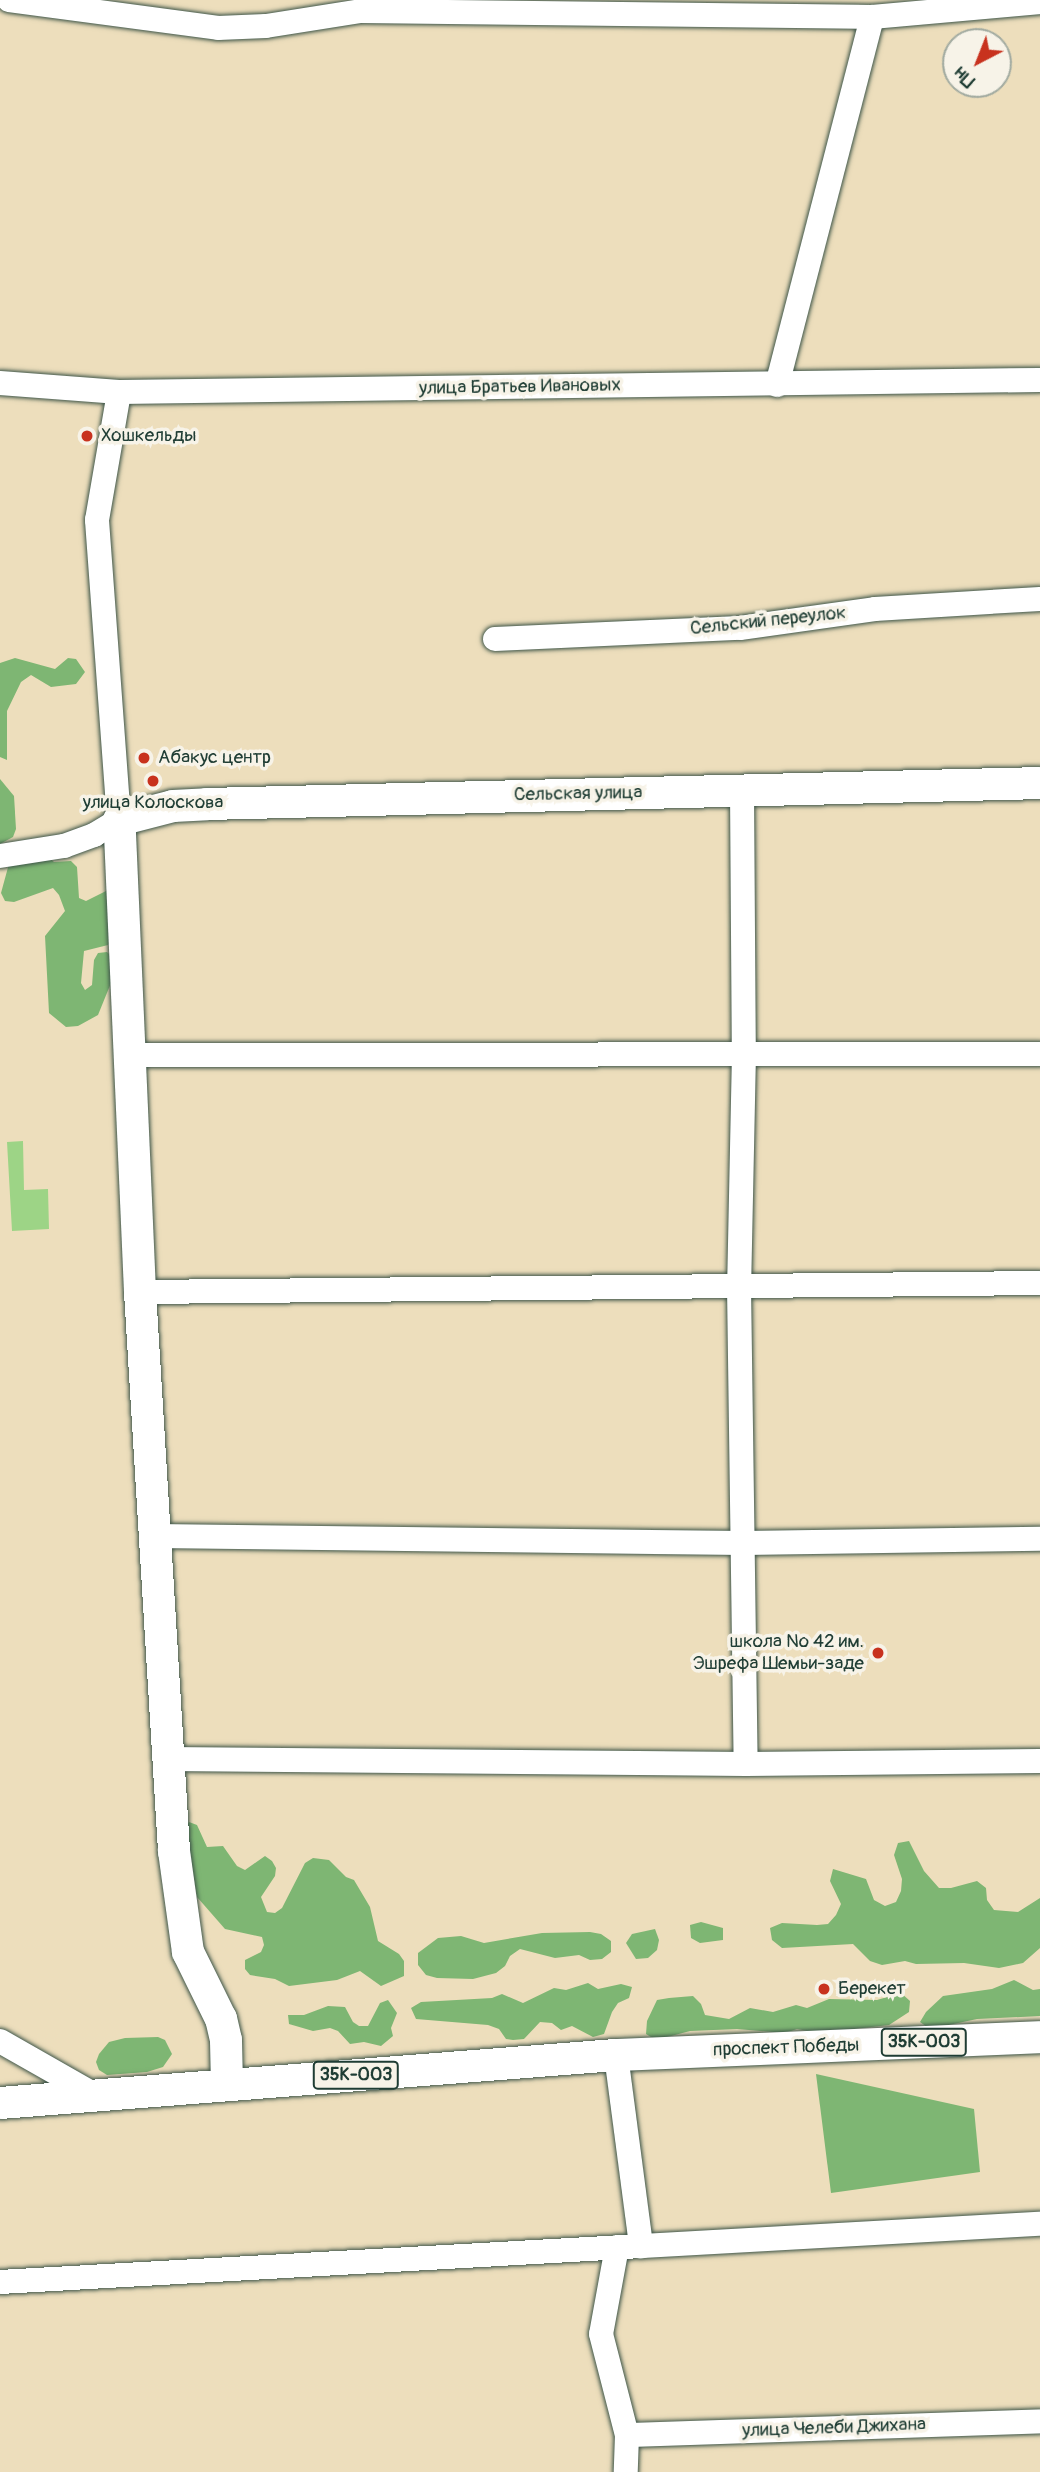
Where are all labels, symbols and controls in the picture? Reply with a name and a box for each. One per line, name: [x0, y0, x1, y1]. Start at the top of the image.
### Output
north arrow: [942, 28, 1012, 98]
text: Пн: [949, 61, 980, 93]
street label: улица Братьев Ивановых: [419, 374, 621, 400]
place label: Хошкельды: [101, 425, 196, 447]
marker: Хошкельды: [79, 428, 95, 444]
street label: Сельский переулок: [689, 601, 847, 641]
place label: Абакус центр: [158, 747, 271, 769]
marker: Абакус центр: [136, 750, 152, 766]
marker: улица Колоскова: [145, 773, 161, 789]
street label: Сельская улица: [514, 781, 642, 807]
place label: улица Колоскова: [83, 792, 223, 814]
place label: школа № 42 им. Эшрефа Шемьи-заде: [693, 1631, 864, 1675]
marker: школа № 42 им. Эшрефа Шемьи-заде: [870, 1645, 886, 1661]
place label: Берекет: [838, 1978, 906, 2000]
marker: Берекет: [816, 1981, 832, 1997]
road number: 35К-003: [880, 2028, 968, 2056]
street label: проспект Победы: [712, 2034, 860, 2062]
road number: 35К-003: [312, 2060, 400, 2090]
street label: улица Челеби Джихана: [742, 2413, 926, 2443]

